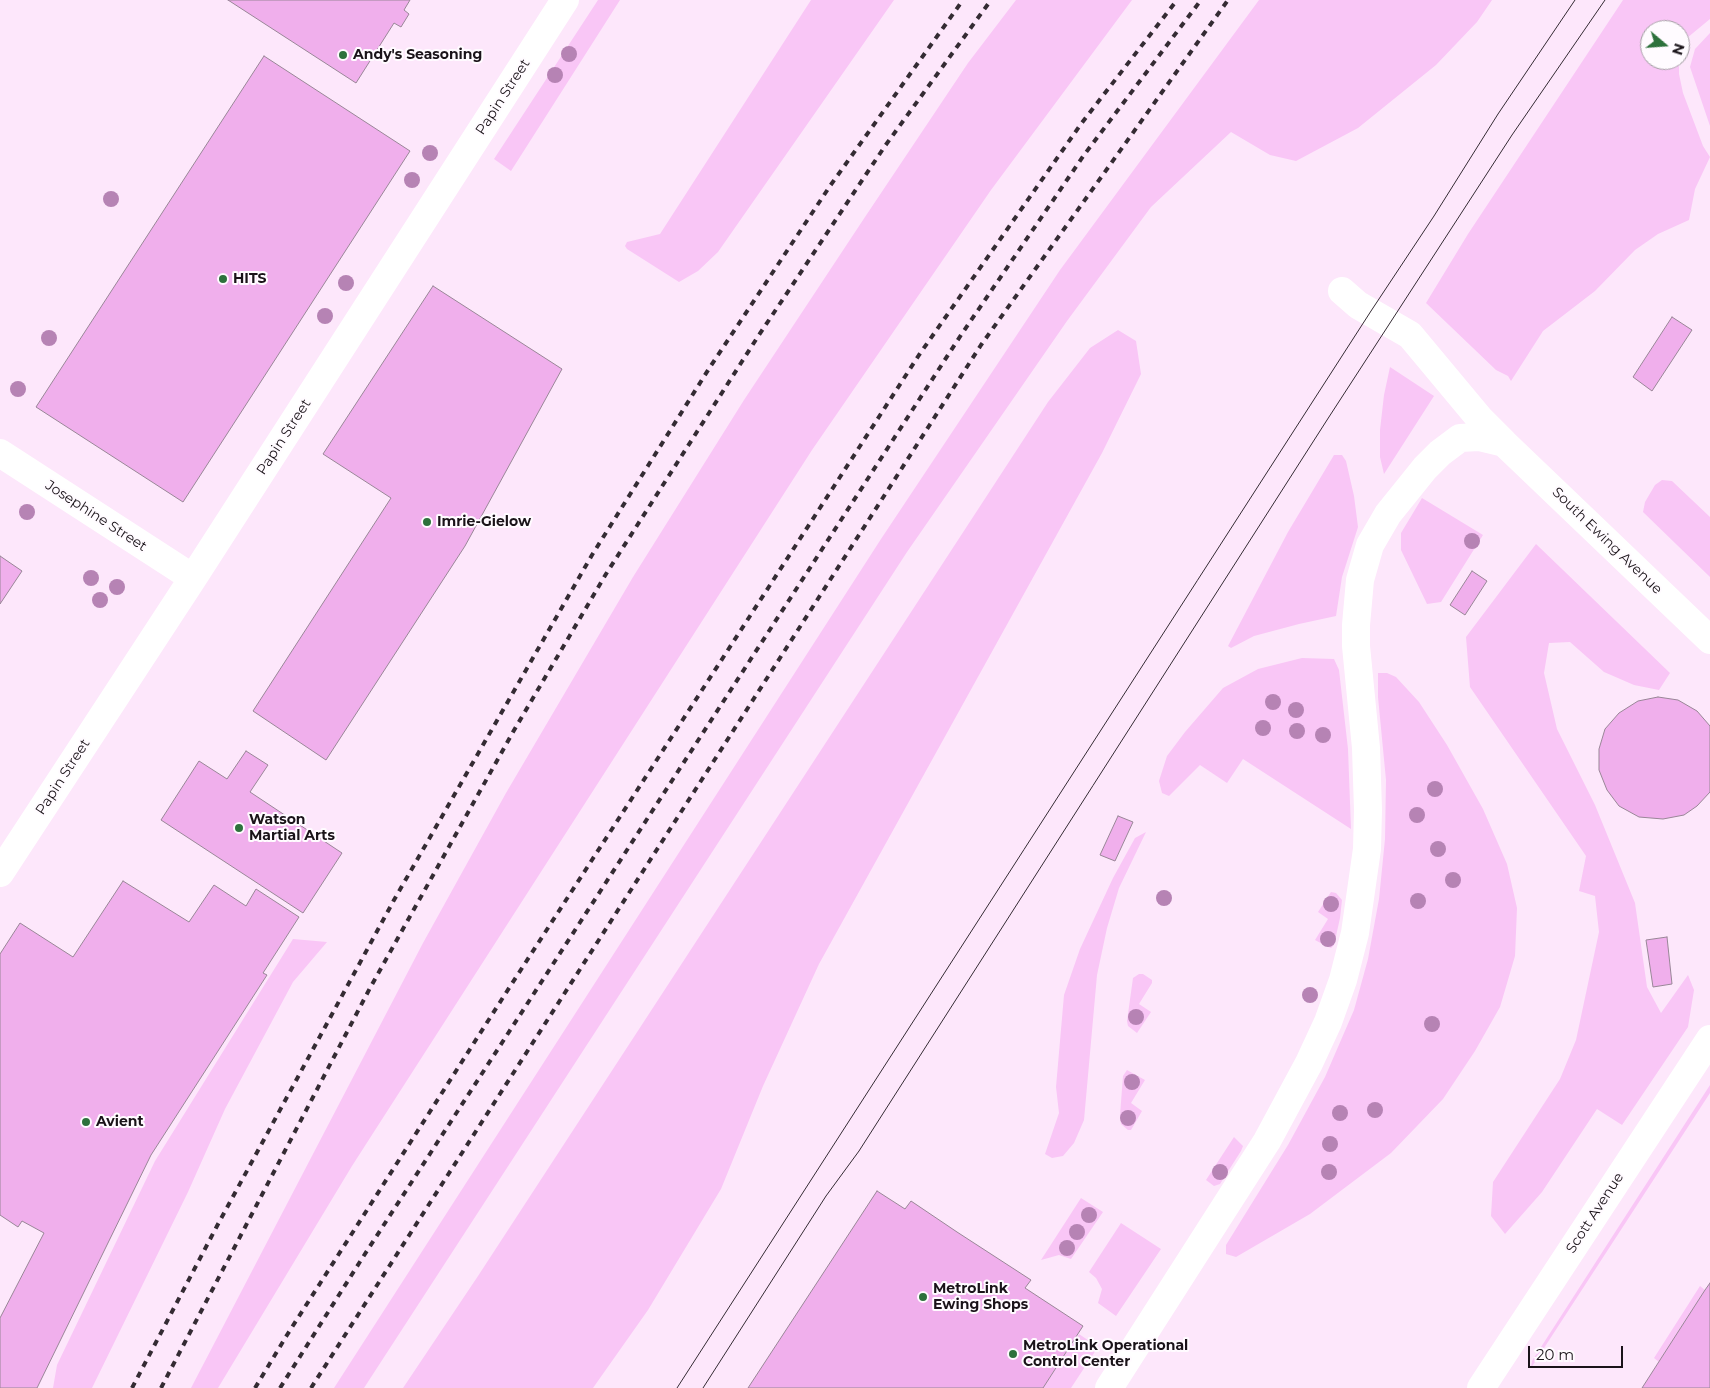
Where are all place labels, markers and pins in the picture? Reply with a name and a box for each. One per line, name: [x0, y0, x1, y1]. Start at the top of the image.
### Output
place label: Andy's Seasoning: [353, 47, 482, 63]
marker: Andy's Seasoning: [337, 49, 349, 61]
place label: HITS: [233, 271, 266, 287]
marker: HITS: [217, 273, 229, 285]
place label: Imrie-Gielow: [437, 514, 531, 530]
marker: Imrie-Gielow: [421, 516, 433, 528]
place label: Watson Martial Arts: [249, 812, 335, 844]
marker: Watson Martial Arts: [233, 822, 245, 834]
place label: Avient: [96, 1114, 144, 1130]
marker: Avient: [80, 1116, 92, 1128]
place label: MetroLink Ewing Shops: [933, 1281, 1028, 1314]
marker: MetroLink Ewing Shops: [917, 1291, 929, 1303]
place label: MetroLink Operational Control Center: [1023, 1338, 1188, 1370]
marker: MetroLink Operational Control Center: [1007, 1348, 1019, 1360]

